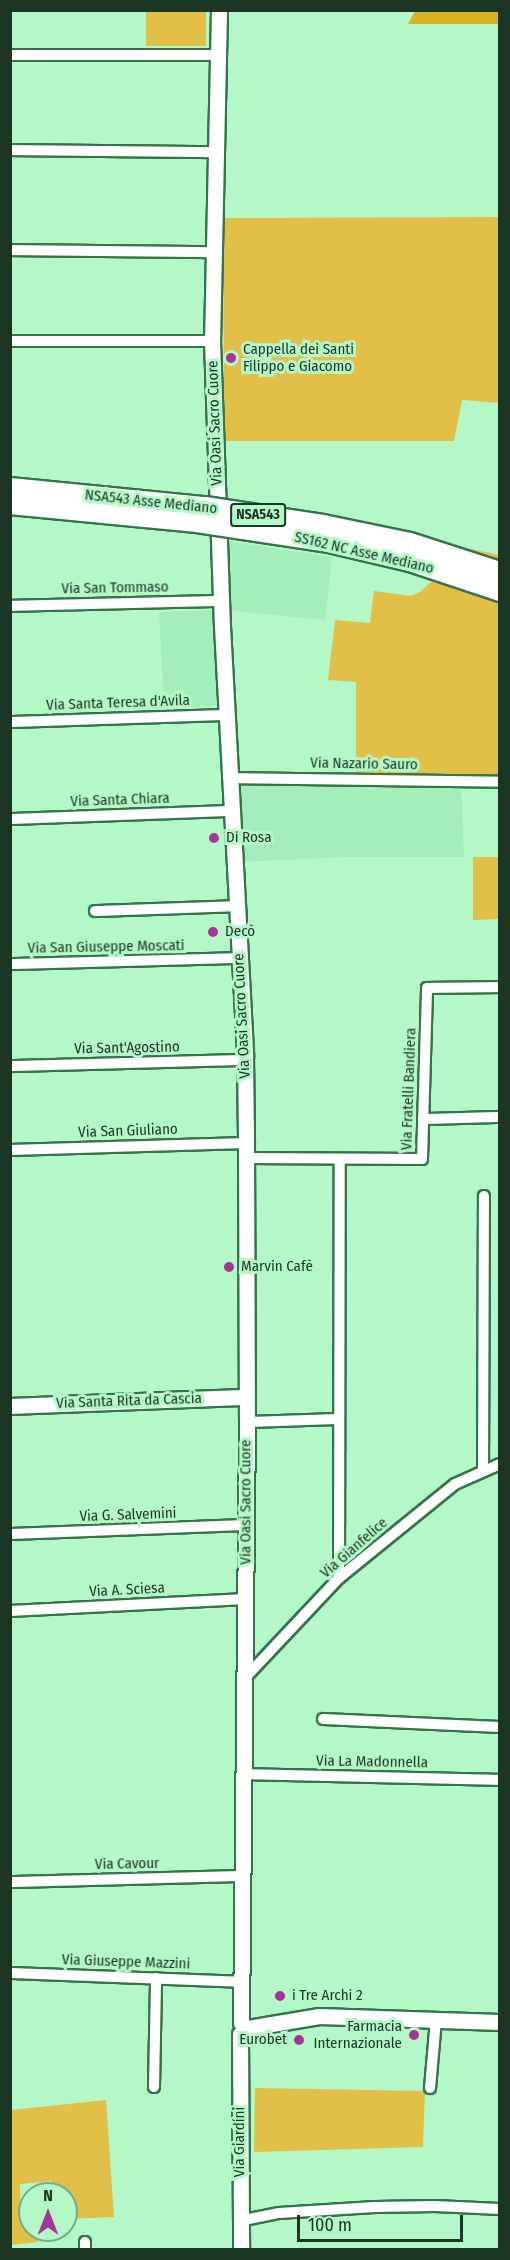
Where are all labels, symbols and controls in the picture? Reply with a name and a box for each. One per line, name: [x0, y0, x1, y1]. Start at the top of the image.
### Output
place label: Cappella dei Santi Filippo e Giacomo: [243, 340, 354, 375]
marker: Cappella dei Santi Filippo e Giacomo: [224, 351, 238, 365]
street label: Via Oasi Sacro Cuore: [204, 360, 226, 486]
street label: NSA543 Asse Mediano: [84, 486, 218, 518]
road number: NSA543: [230, 504, 286, 526]
street label: SS162 NC Asse Mediano: [293, 528, 435, 578]
street label: Via San Tommaso: [61, 578, 169, 598]
street label: Via Santa Teresa d'Avila: [46, 691, 190, 715]
street label: Via Nazario Sauro: [310, 754, 418, 774]
street label: Via Santa Chiara: [70, 789, 170, 811]
place label: Di Rosa: [226, 829, 272, 847]
marker: Di Rosa: [207, 831, 221, 845]
place label: Decò: [225, 923, 255, 941]
marker: Decò: [206, 925, 220, 939]
street label: Via San Giuseppe Moscati: [28, 937, 184, 957]
street label: Via Oasi Sacro Cuore: [230, 953, 254, 1079]
street label: Via Fratelli Bandiera: [398, 1027, 420, 1151]
street label: Via Sant'Agostino: [74, 1038, 180, 1058]
street label: Via San Giuliano: [78, 1120, 178, 1142]
place label: Marvin Cafè: [241, 1258, 313, 1276]
marker: Marvin Cafè: [222, 1260, 236, 1274]
street label: Via Santa Rita da Cascia: [56, 1389, 202, 1413]
street label: Via Oasi Sacro Cuore: [237, 1439, 255, 1565]
street label: Via G. Salvemini: [79, 1504, 177, 1526]
street label: Via Gianfelice: [317, 1514, 391, 1582]
street label: Via A. Sciesa: [89, 1579, 165, 1601]
street label: Via La Madonnella: [316, 1752, 428, 1772]
street label: Via Cavour: [95, 1854, 159, 1874]
street label: Via Giuseppe Mazzini: [61, 1951, 191, 1973]
place label: i Tre Archi 2: [292, 1987, 362, 2005]
marker: i Tre Archi 2: [273, 1989, 287, 2003]
place label: Farmacia Internazionale: [314, 2017, 402, 2052]
marker: Farmacia Internazionale: [407, 2028, 421, 2042]
place label: Eurobet: [239, 2031, 287, 2049]
marker: Eurobet: [292, 2033, 306, 2047]
street label: Via Giardini: [231, 2107, 249, 2177]
north arrow: [18, 2182, 78, 2242]
text: N: [43, 2186, 53, 2205]
scale bar: [300, 2203, 466, 2241]
text: 100 m: [308, 2214, 352, 2236]

